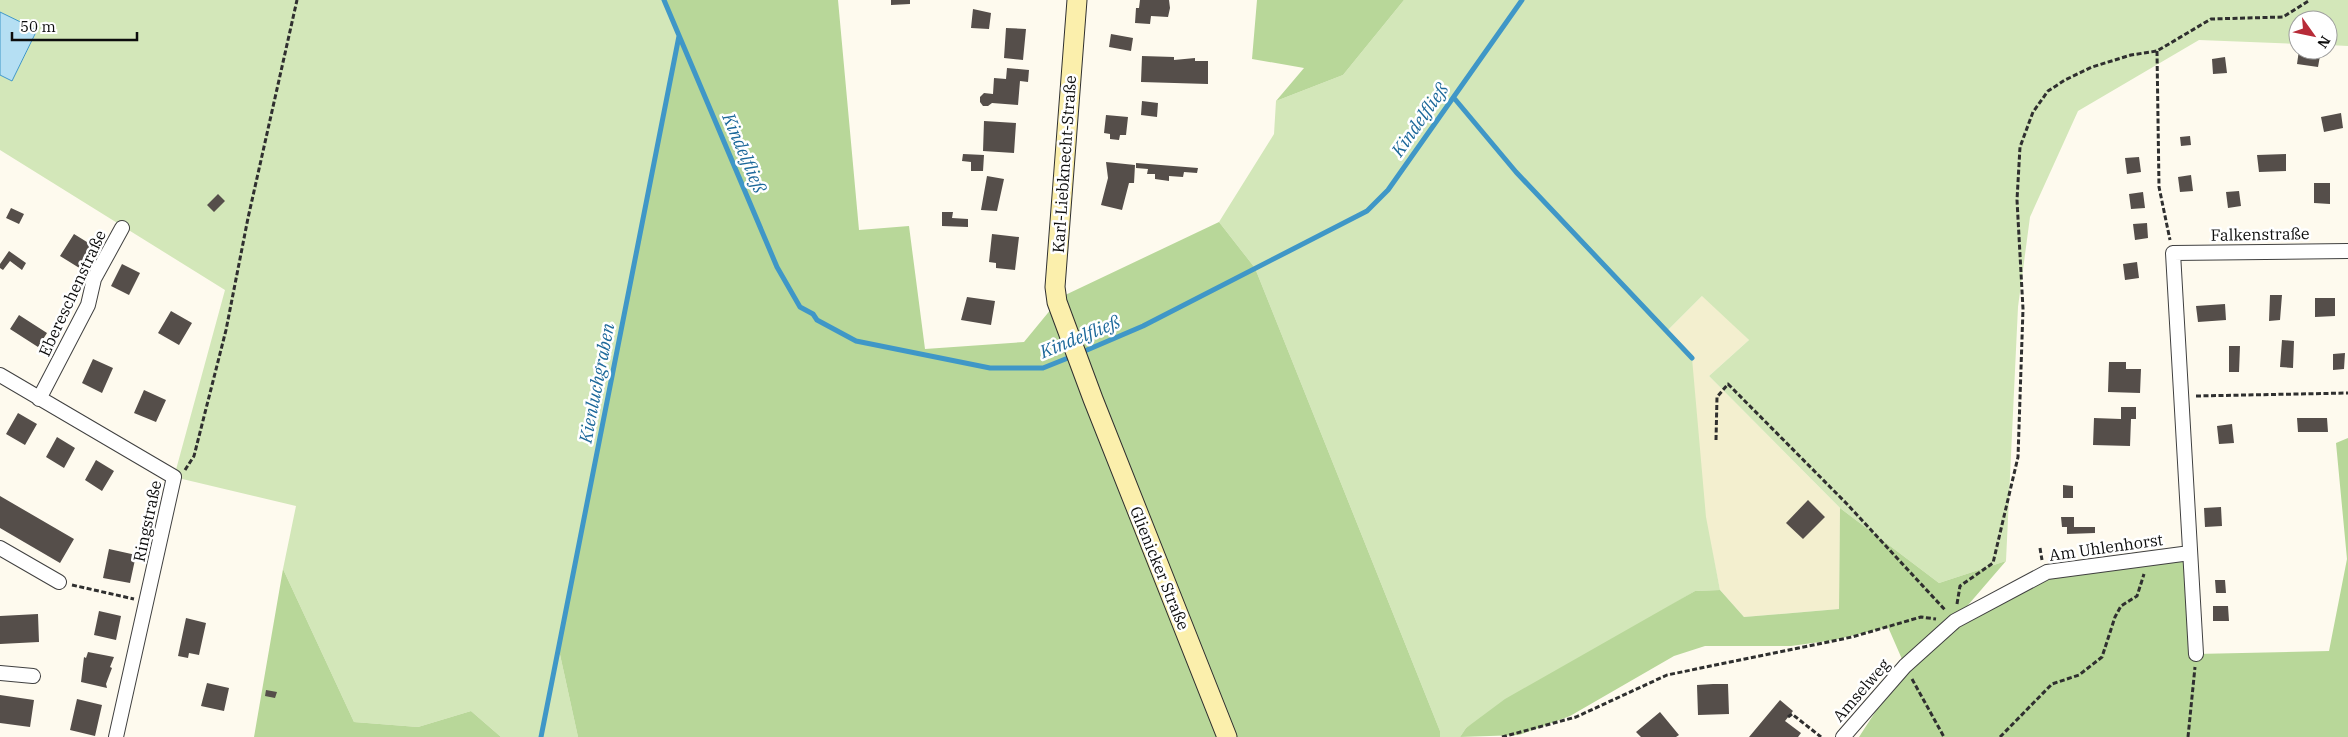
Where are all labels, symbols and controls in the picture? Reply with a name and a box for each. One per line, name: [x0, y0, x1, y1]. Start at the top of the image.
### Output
scale bar: [12, 10, 138, 42]
north arrow: [2288, 10, 2338, 60]
text: 50 m: [20, 17, 56, 36]
text: N: [2313, 33, 2334, 52]
street label: Karl-Liebknecht-Straße: [1048, 74, 1080, 254]
water label: Kindelfließ: [1385, 78, 1454, 162]
water label: Kindelfließ: [717, 108, 772, 197]
street label: Falkenstraße: [2210, 223, 2310, 245]
street label: Ebereschenstraße: [34, 227, 110, 359]
water label: Kindelfließ: [1035, 310, 1124, 363]
water label: Kienluchgraben: [573, 320, 620, 446]
street label: Ringstraße: [129, 478, 165, 564]
street label: Glienicker Straße: [1126, 503, 1194, 633]
street label: Am Uhlenhorst: [2048, 529, 2165, 565]
street label: Amselweg: [1828, 654, 1894, 726]

